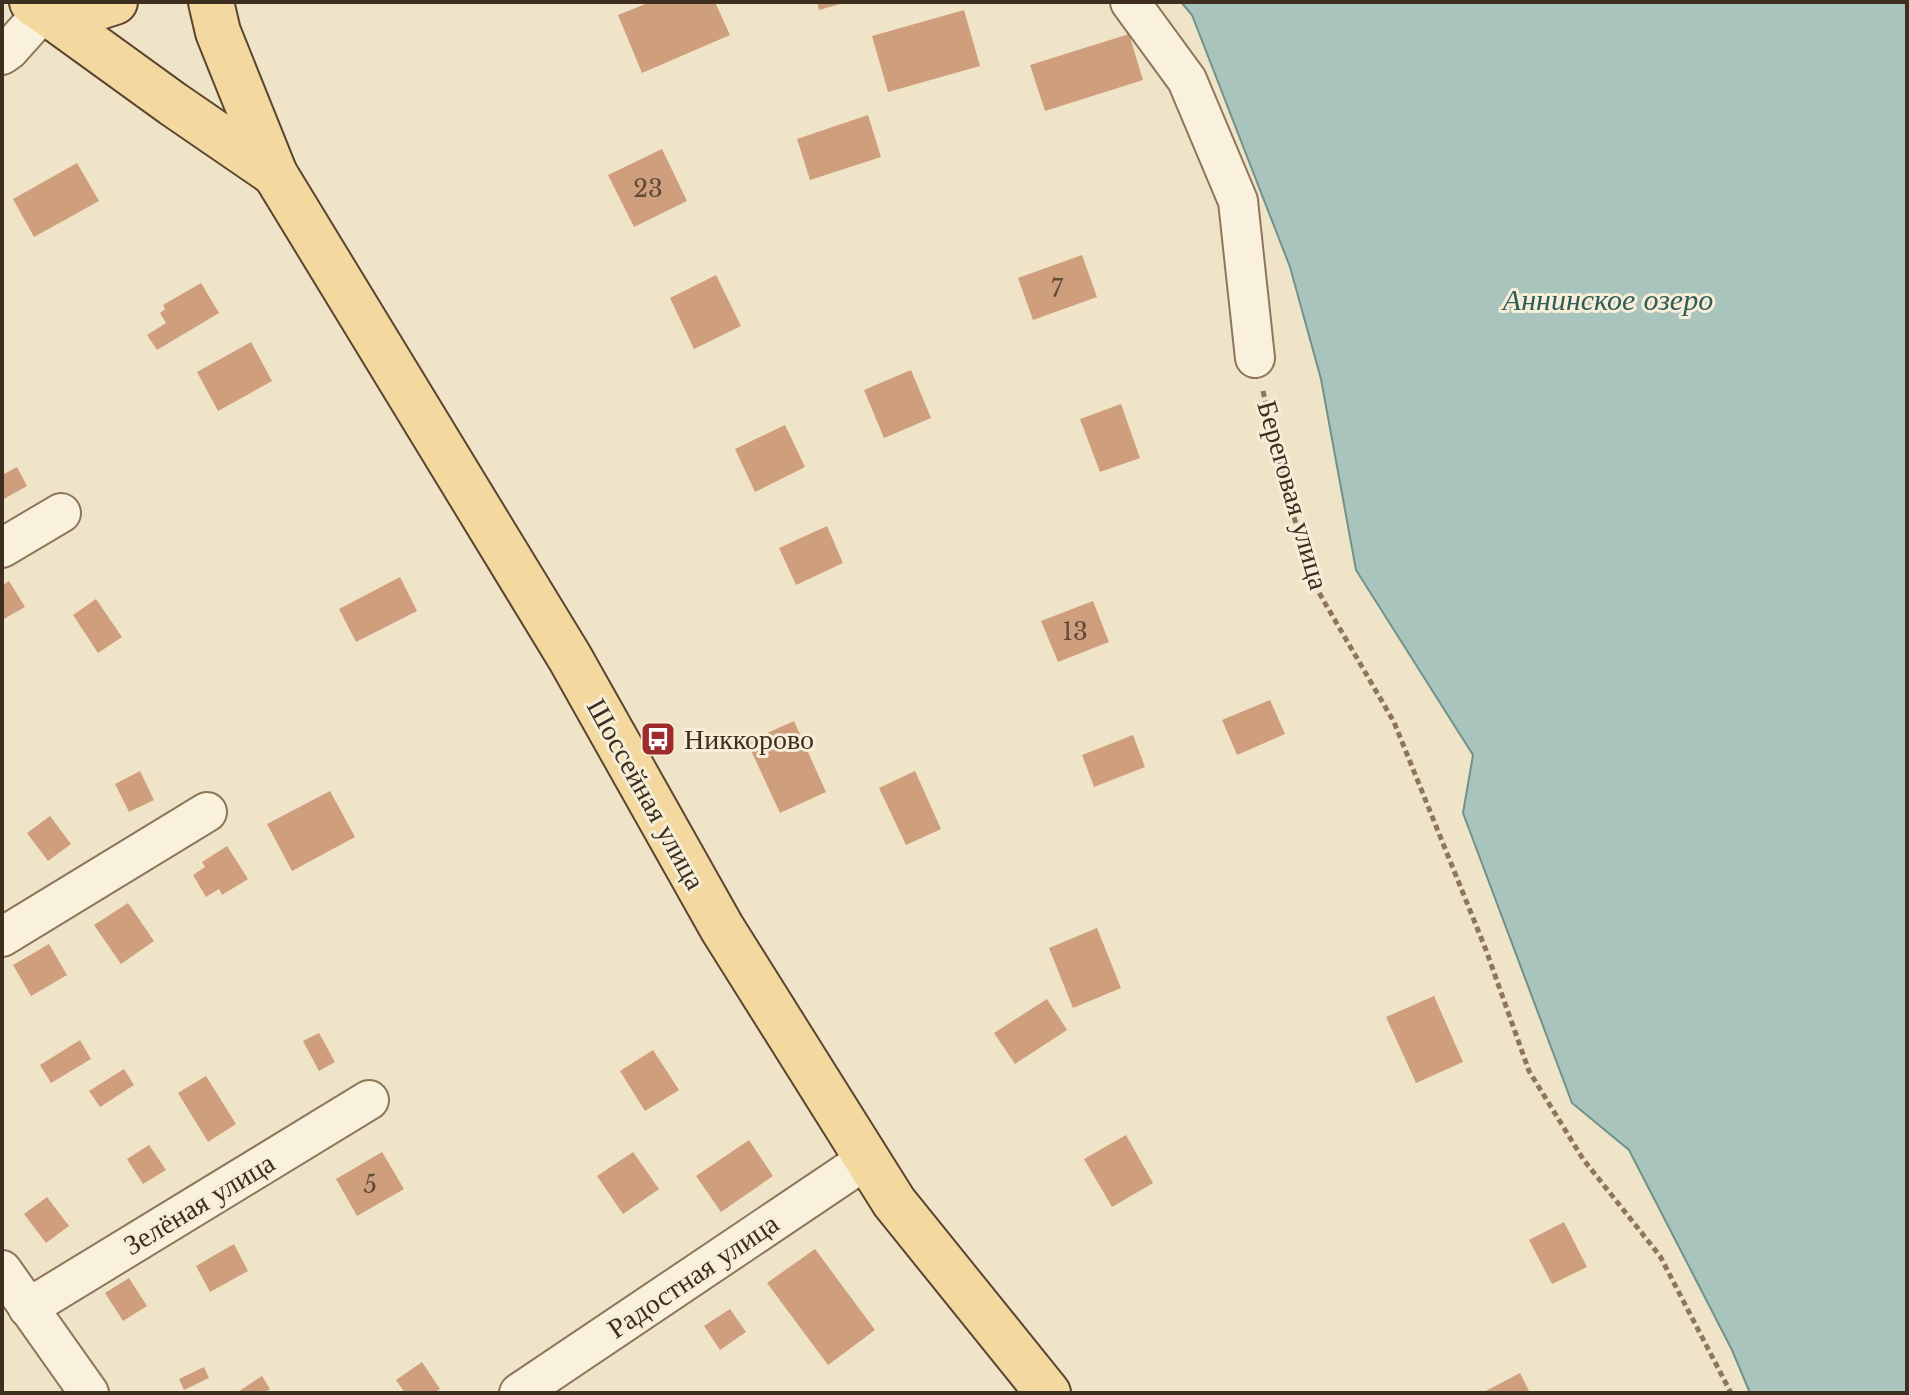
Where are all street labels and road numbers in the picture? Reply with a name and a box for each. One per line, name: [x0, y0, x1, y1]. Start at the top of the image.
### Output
street label: Береговая улица: [1249, 396, 1337, 594]
street label: Шоссейная улица: [579, 692, 713, 896]
street label: Зелёная улица: [117, 1145, 281, 1263]
street label: Радостная улица: [601, 1206, 786, 1346]

